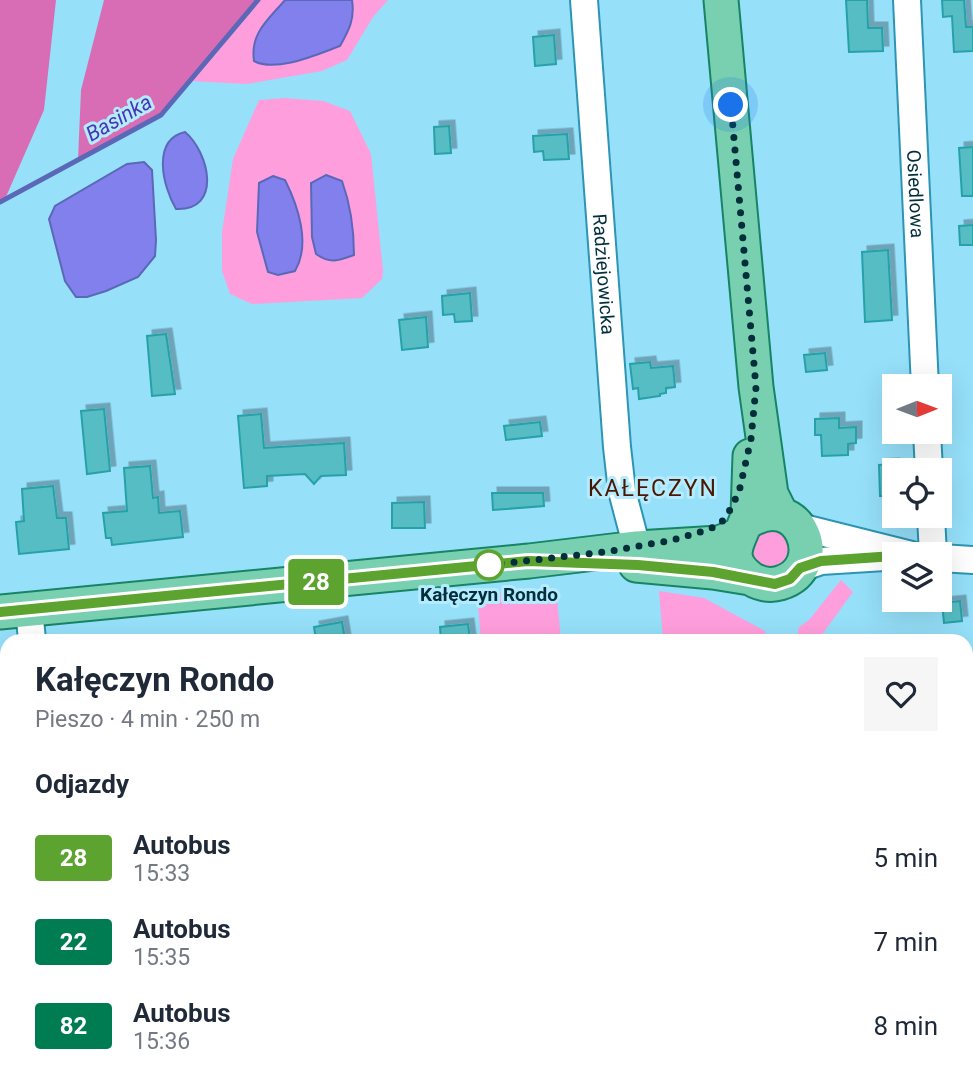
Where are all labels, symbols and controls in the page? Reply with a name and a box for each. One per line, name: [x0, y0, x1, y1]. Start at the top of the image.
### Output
your location: [713, 87, 748, 122]
water label: Basinka: [82, 90, 156, 146]
street label: Osiedlowa: [902, 149, 929, 239]
street label: Radziejowicka: [588, 213, 620, 336]
north arrow: [882, 374, 952, 444]
map controls: [882, 374, 952, 612]
button: locate: [882, 458, 952, 528]
district label: KAŁĘCZYN: [588, 475, 718, 502]
button: layers: [882, 542, 952, 612]
marker: Kałęczyn Rondo: [474, 550, 504, 580]
line badge: 28: [284, 559, 348, 605]
text: 28: [302, 568, 330, 596]
place label: Kałęczyn Rondo: [420, 583, 558, 606]
button: heart: [864, 657, 938, 731]
text: Kałęczyn Rondo: [35, 660, 274, 699]
text: Pieszo · 4 min · 250 m: [35, 706, 260, 733]
text: Odjazdy: [35, 769, 129, 799]
text: Autobus: [133, 830, 231, 860]
text: 5 min: [873, 843, 938, 873]
text: 28: [60, 844, 87, 872]
text: 15:33: [133, 860, 190, 887]
text: Autobus: [133, 914, 231, 944]
text: 7 min: [873, 927, 938, 957]
text: 22: [60, 928, 87, 956]
text: 15:35: [133, 944, 190, 971]
text: Autobus: [133, 998, 231, 1028]
text: 8 min: [873, 1011, 938, 1041]
text: 82: [60, 1012, 87, 1040]
text: 15:36: [133, 1028, 190, 1055]

